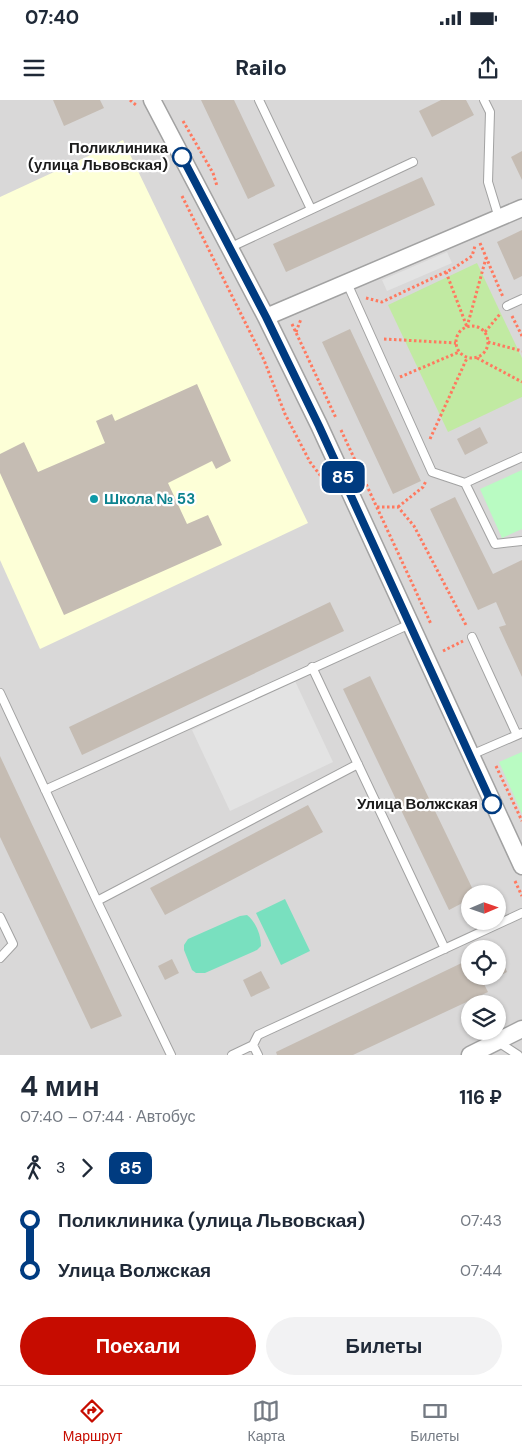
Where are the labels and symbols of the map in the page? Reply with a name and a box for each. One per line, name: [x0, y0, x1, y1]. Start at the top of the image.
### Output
place label: Поликлиника (улица Львовская): [28, 138, 169, 175]
marker: Поликлиника (улица Львовская): [172, 147, 192, 167]
line badge: 85: [320, 461, 366, 493]
place label: Школа № 53: [104, 489, 195, 509]
marker: Школа № 53: [88, 493, 100, 505]
place label: Улица Волжская: [357, 794, 478, 814]
marker: Улица Волжская: [482, 794, 502, 814]
north arrow: [461, 885, 506, 930]

